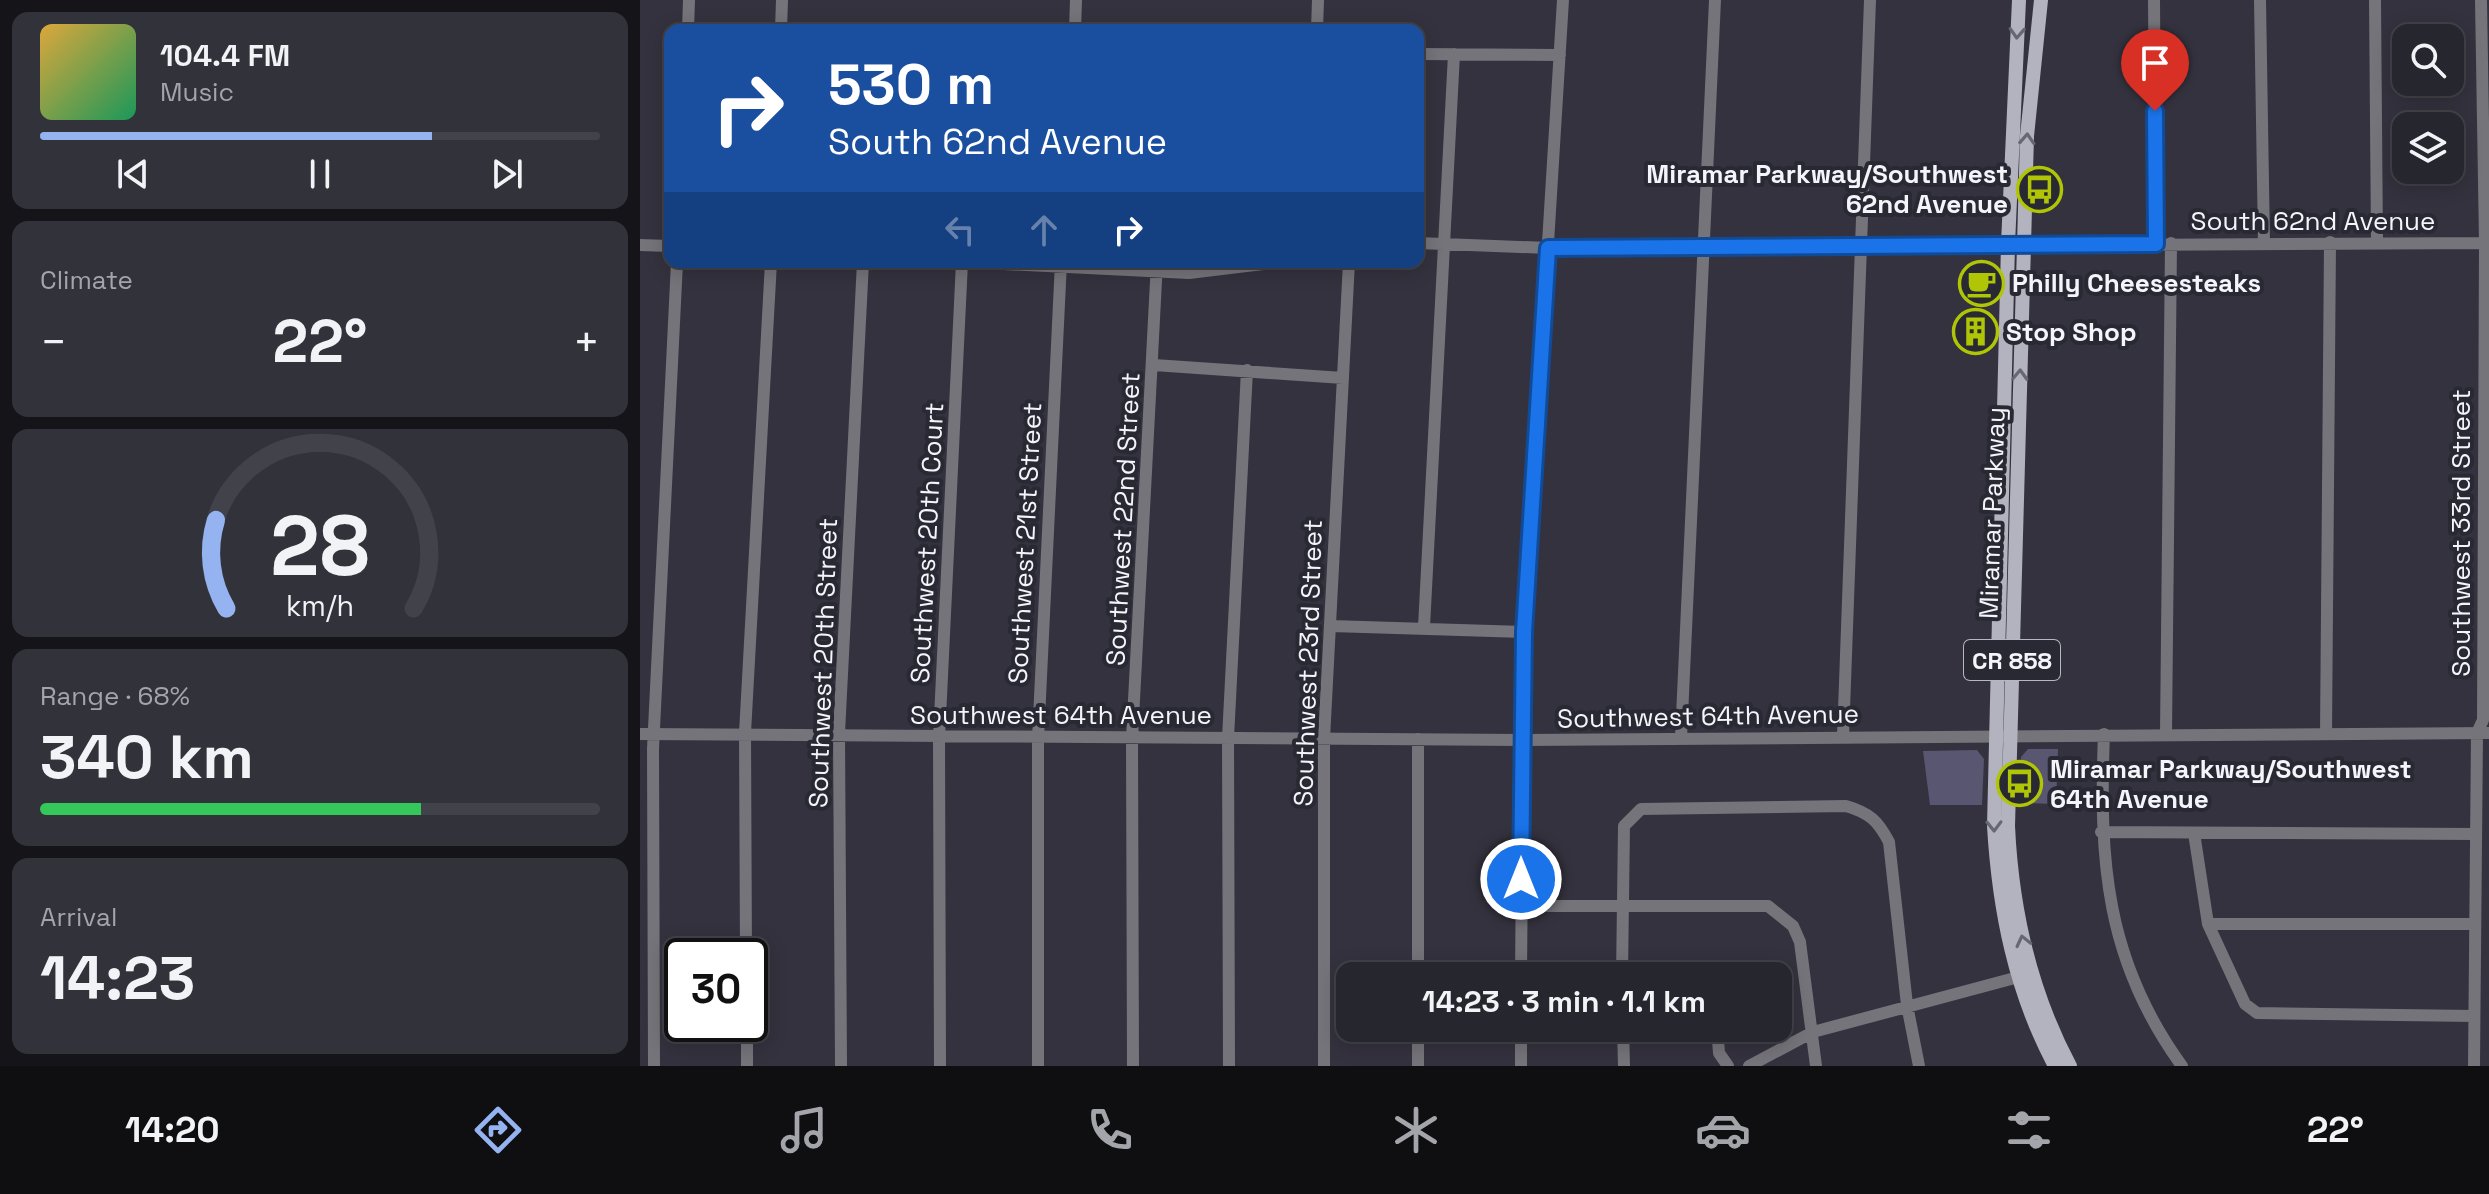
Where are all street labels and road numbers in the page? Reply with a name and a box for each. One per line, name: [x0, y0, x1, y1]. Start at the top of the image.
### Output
street label: South 62nd Avenue: [2191, 204, 2435, 238]
street label: Southwest 22nd Street: [1098, 371, 1148, 667]
street label: Southwest 33rd Street: [2444, 389, 2478, 677]
street label: Southwest 21st Street: [1001, 401, 1049, 685]
street label: Southwest 20th Court: [903, 402, 951, 684]
street label: Miramar Parkway: [1971, 406, 2013, 620]
street label: Southwest 20th Street: [801, 517, 845, 809]
street label: Southwest 23rd Street: [1286, 519, 1330, 807]
road number: CR 858: [1964, 640, 2060, 680]
street label: Southwest 64th Avenue: [1557, 696, 1859, 736]
street label: Southwest 64th Avenue: [910, 698, 1212, 732]

